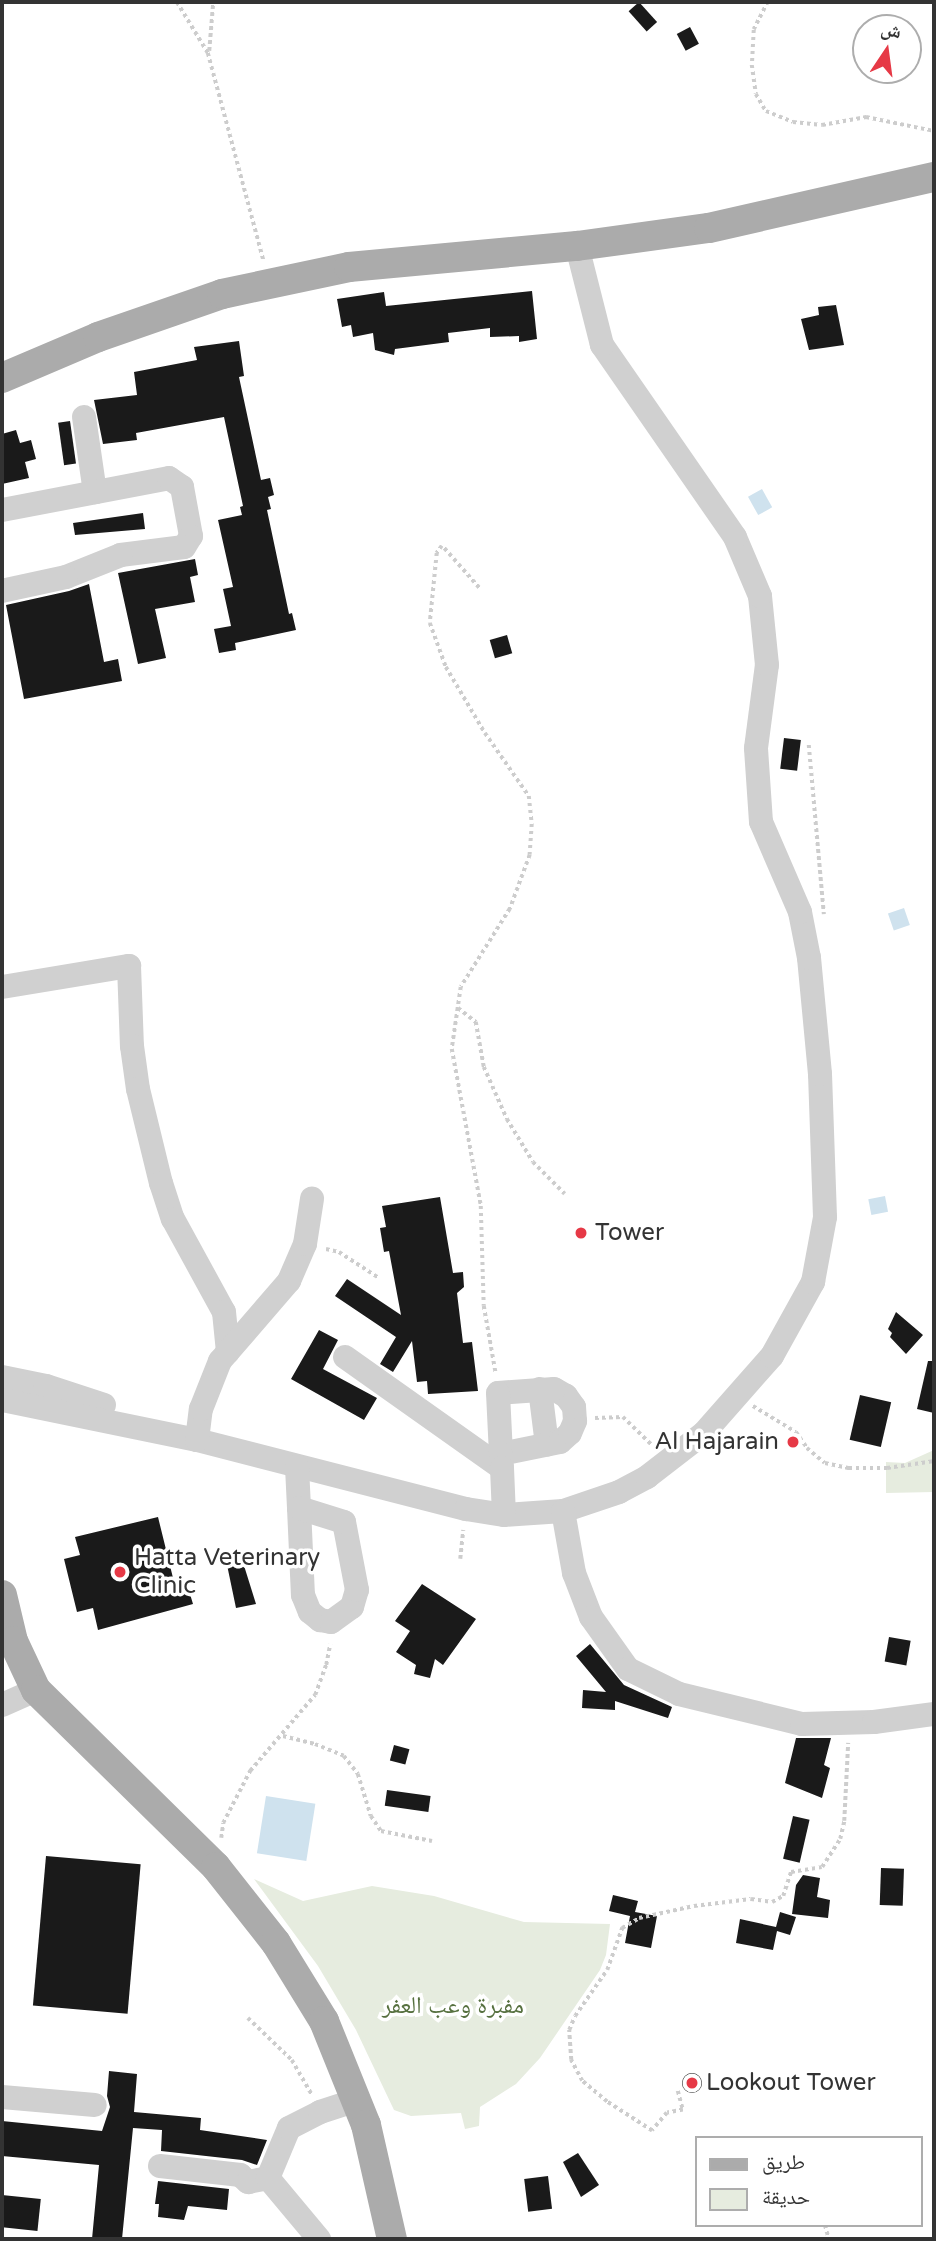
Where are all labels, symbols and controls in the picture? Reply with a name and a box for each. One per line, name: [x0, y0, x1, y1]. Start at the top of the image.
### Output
north arrow: [852, 14, 922, 84]
text: ش: [879, 17, 904, 43]
place label: Tower: [595, 1219, 664, 1247]
marker: Tower: [573, 1225, 589, 1241]
place label: Al Hajarain: [655, 1428, 779, 1456]
marker: Al Hajarain: [785, 1434, 801, 1450]
place label: Hatta Veterinary Clinic: [134, 1544, 320, 1600]
marker: Hatta Veterinary Clinic: [112, 1564, 128, 1580]
park label: مفبرة وعب العفر: [382, 1992, 524, 2020]
place label: Lookout Tower: [706, 2069, 876, 2097]
marker: Lookout Tower: [684, 2075, 700, 2091]
legend: [694, 2136, 922, 2227]
text: طريق: [762, 2150, 805, 2175]
text: حديقة: [762, 2185, 810, 2210]

